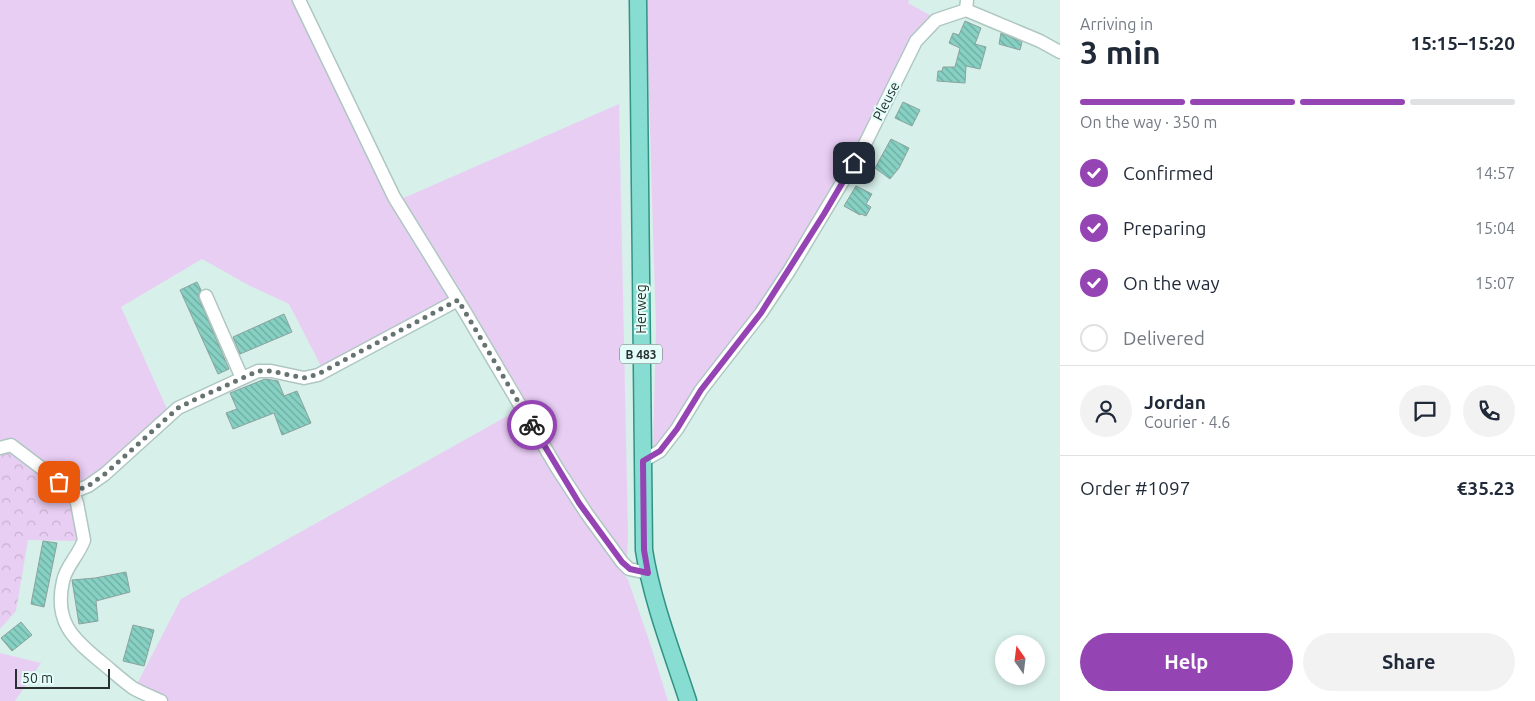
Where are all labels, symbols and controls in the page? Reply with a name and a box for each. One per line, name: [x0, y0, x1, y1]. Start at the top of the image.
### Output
text: Arriving in: [1080, 15, 1153, 33]
text: 15:15–15:20: [1410, 32, 1515, 54]
text: 3 min: [1080, 34, 1161, 70]
street label: Pleuse: [869, 79, 903, 123]
text: On the way · 350 m: [1080, 113, 1217, 131]
pin: [833, 142, 875, 184]
icon: home: [840, 149, 868, 177]
icon: check: [1080, 159, 1108, 187]
text: Confirmed: [1123, 162, 1214, 184]
text: 14:57: [1475, 164, 1515, 182]
icon: check: [1080, 214, 1108, 242]
text: Preparing: [1123, 217, 1207, 239]
text: 15:04: [1475, 219, 1515, 237]
icon: check: [1080, 269, 1108, 297]
text: On the way: [1123, 272, 1220, 294]
text: 15:07: [1475, 274, 1515, 292]
street label: Herweg: [633, 284, 649, 334]
text: Delivered: [1123, 327, 1205, 349]
road number: B 483: [620, 344, 662, 364]
button: person: [1080, 385, 1132, 437]
button: chat: [1399, 385, 1451, 437]
button: phone: [1463, 385, 1515, 437]
text: Jordan: [1144, 391, 1206, 413]
courier: [507, 400, 557, 450]
icon: bike: [518, 411, 546, 439]
text: Courier · 4.6: [1144, 413, 1230, 431]
pin: [38, 461, 80, 503]
icon: bag: [45, 468, 73, 496]
text: Order #1097: [1080, 477, 1190, 499]
text: €35.23: [1457, 477, 1515, 499]
button: Help: [1080, 633, 1293, 691]
button: Share: [1303, 633, 1515, 691]
north arrow: [995, 635, 1045, 685]
map controls: [995, 635, 1045, 685]
scale bar: [15, 666, 110, 689]
text: 50 m: [22, 670, 53, 686]

